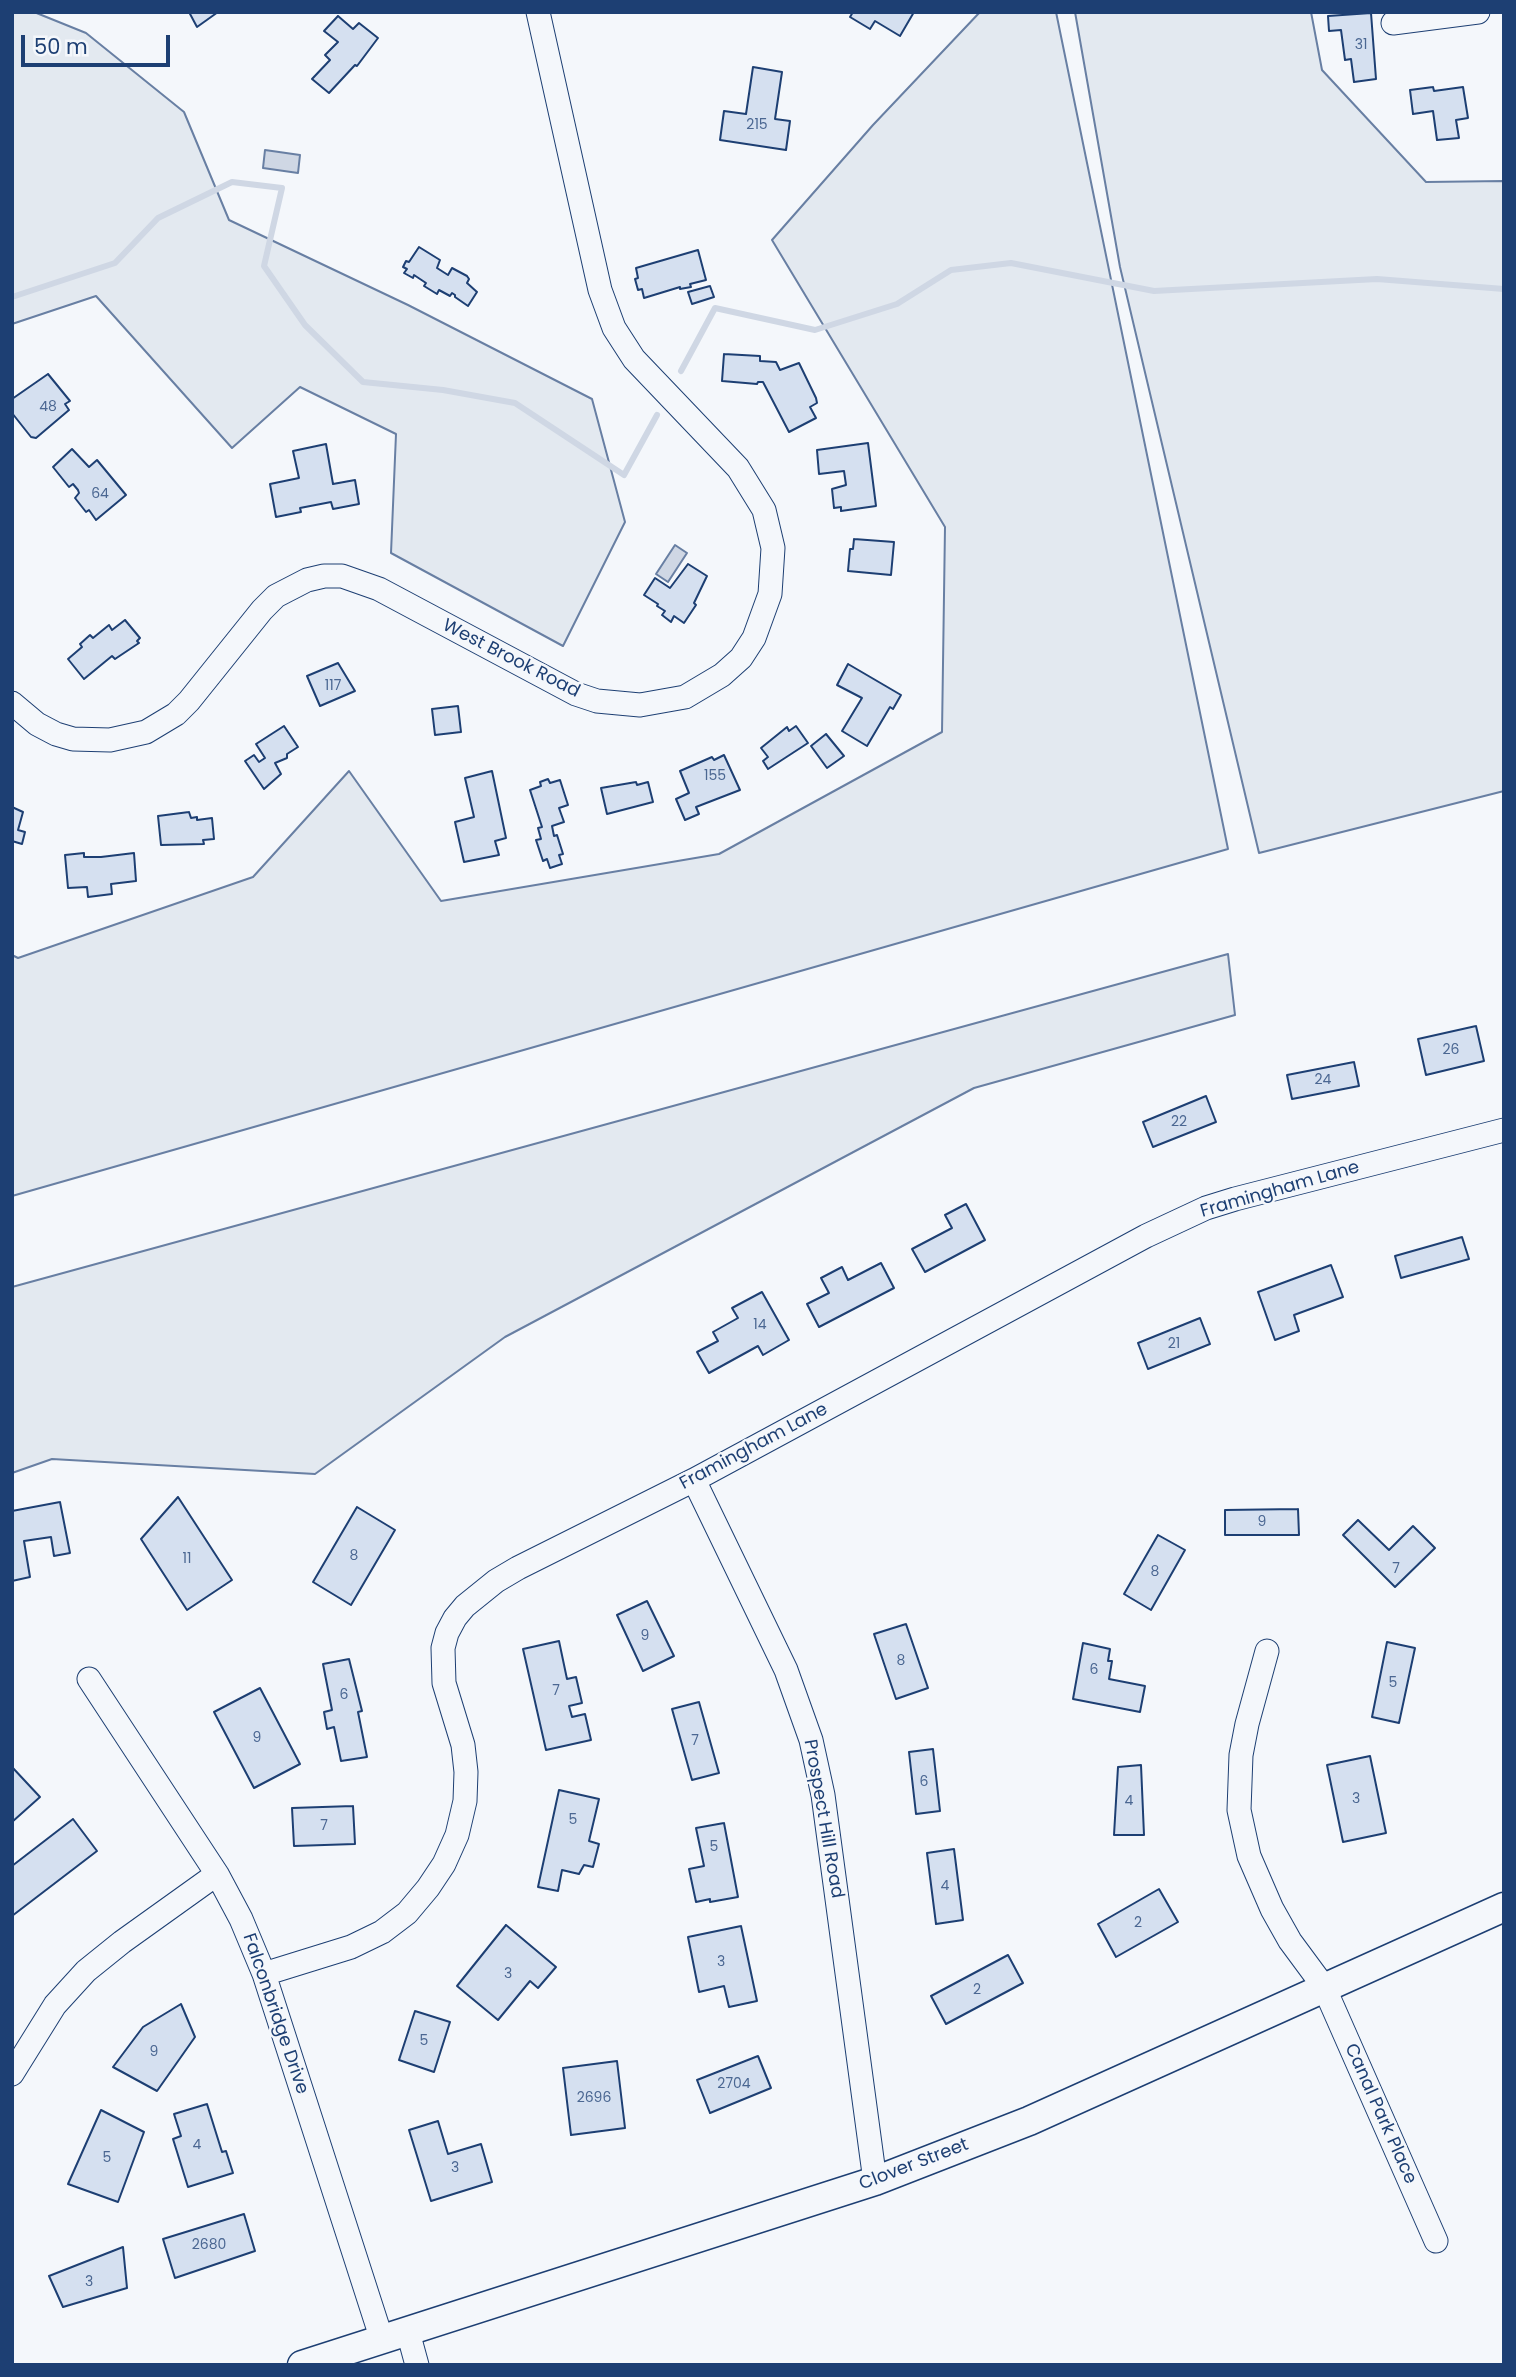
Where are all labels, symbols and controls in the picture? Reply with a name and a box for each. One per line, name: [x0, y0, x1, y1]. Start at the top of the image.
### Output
scale bar: [24, 21, 173, 65]
text: 50 m: [34, 32, 88, 61]
house number: 31: [1355, 37, 1367, 53]
house number: 215: [746, 117, 768, 133]
house number: 48: [39, 399, 57, 415]
house number: 64: [91, 486, 109, 502]
street label: West Brook Road: [439, 615, 583, 703]
house number: 117: [325, 678, 341, 694]
house number: 155: [704, 768, 726, 784]
house number: 26: [1443, 1042, 1459, 1058]
house number: 24: [1315, 1072, 1331, 1088]
house number: 22: [1171, 1114, 1187, 1130]
street label: Framingham Lane: [1198, 1157, 1362, 1223]
house number: 14: [753, 1317, 767, 1333]
house number: 21: [1168, 1336, 1180, 1352]
street label: Framingham Lane: [676, 1399, 832, 1495]
house number: 9: [1258, 1514, 1266, 1530]
house number: 8: [350, 1548, 358, 1564]
house number: 11: [183, 1551, 191, 1567]
house number: 7: [1392, 1561, 1400, 1577]
house number: 8: [1151, 1564, 1159, 1580]
house number: 9: [641, 1628, 649, 1644]
house number: 8: [897, 1653, 905, 1669]
house number: 6: [1090, 1662, 1098, 1678]
house number: 5: [1389, 1675, 1397, 1691]
house number: 7: [552, 1683, 560, 1699]
house number: 6: [340, 1687, 348, 1703]
house number: 9: [253, 1730, 261, 1746]
house number: 7: [691, 1733, 699, 1749]
street label: Prospect Hill Road: [798, 1738, 848, 1900]
house number: 6: [920, 1774, 928, 1790]
house number: 3: [1352, 1791, 1360, 1807]
house number: 4: [1125, 1793, 1133, 1809]
house number: 5: [569, 1812, 577, 1828]
house number: 7: [320, 1818, 328, 1834]
house number: 5: [710, 1839, 718, 1855]
house number: 4: [941, 1878, 949, 1894]
house number: 2: [1134, 1915, 1142, 1931]
street label: Falconbridge Drive: [237, 1931, 313, 2097]
house number: 3: [717, 1954, 725, 1970]
house number: 3: [504, 1966, 512, 1982]
house number: 2: [973, 1982, 981, 1998]
house number: 5: [420, 2033, 428, 2049]
street label: Canal Park Place: [1339, 2040, 1421, 2188]
house number: 9: [150, 2044, 158, 2060]
house number: 2704: [717, 2076, 751, 2092]
house number: 2696: [577, 2090, 611, 2106]
street label: Clover Street: [856, 2134, 972, 2196]
house number: 4: [193, 2137, 201, 2153]
house number: 5: [103, 2150, 111, 2166]
house number: 3: [451, 2160, 459, 2176]
house number: 2680: [192, 2237, 226, 2253]
house number: 3: [85, 2274, 93, 2290]

